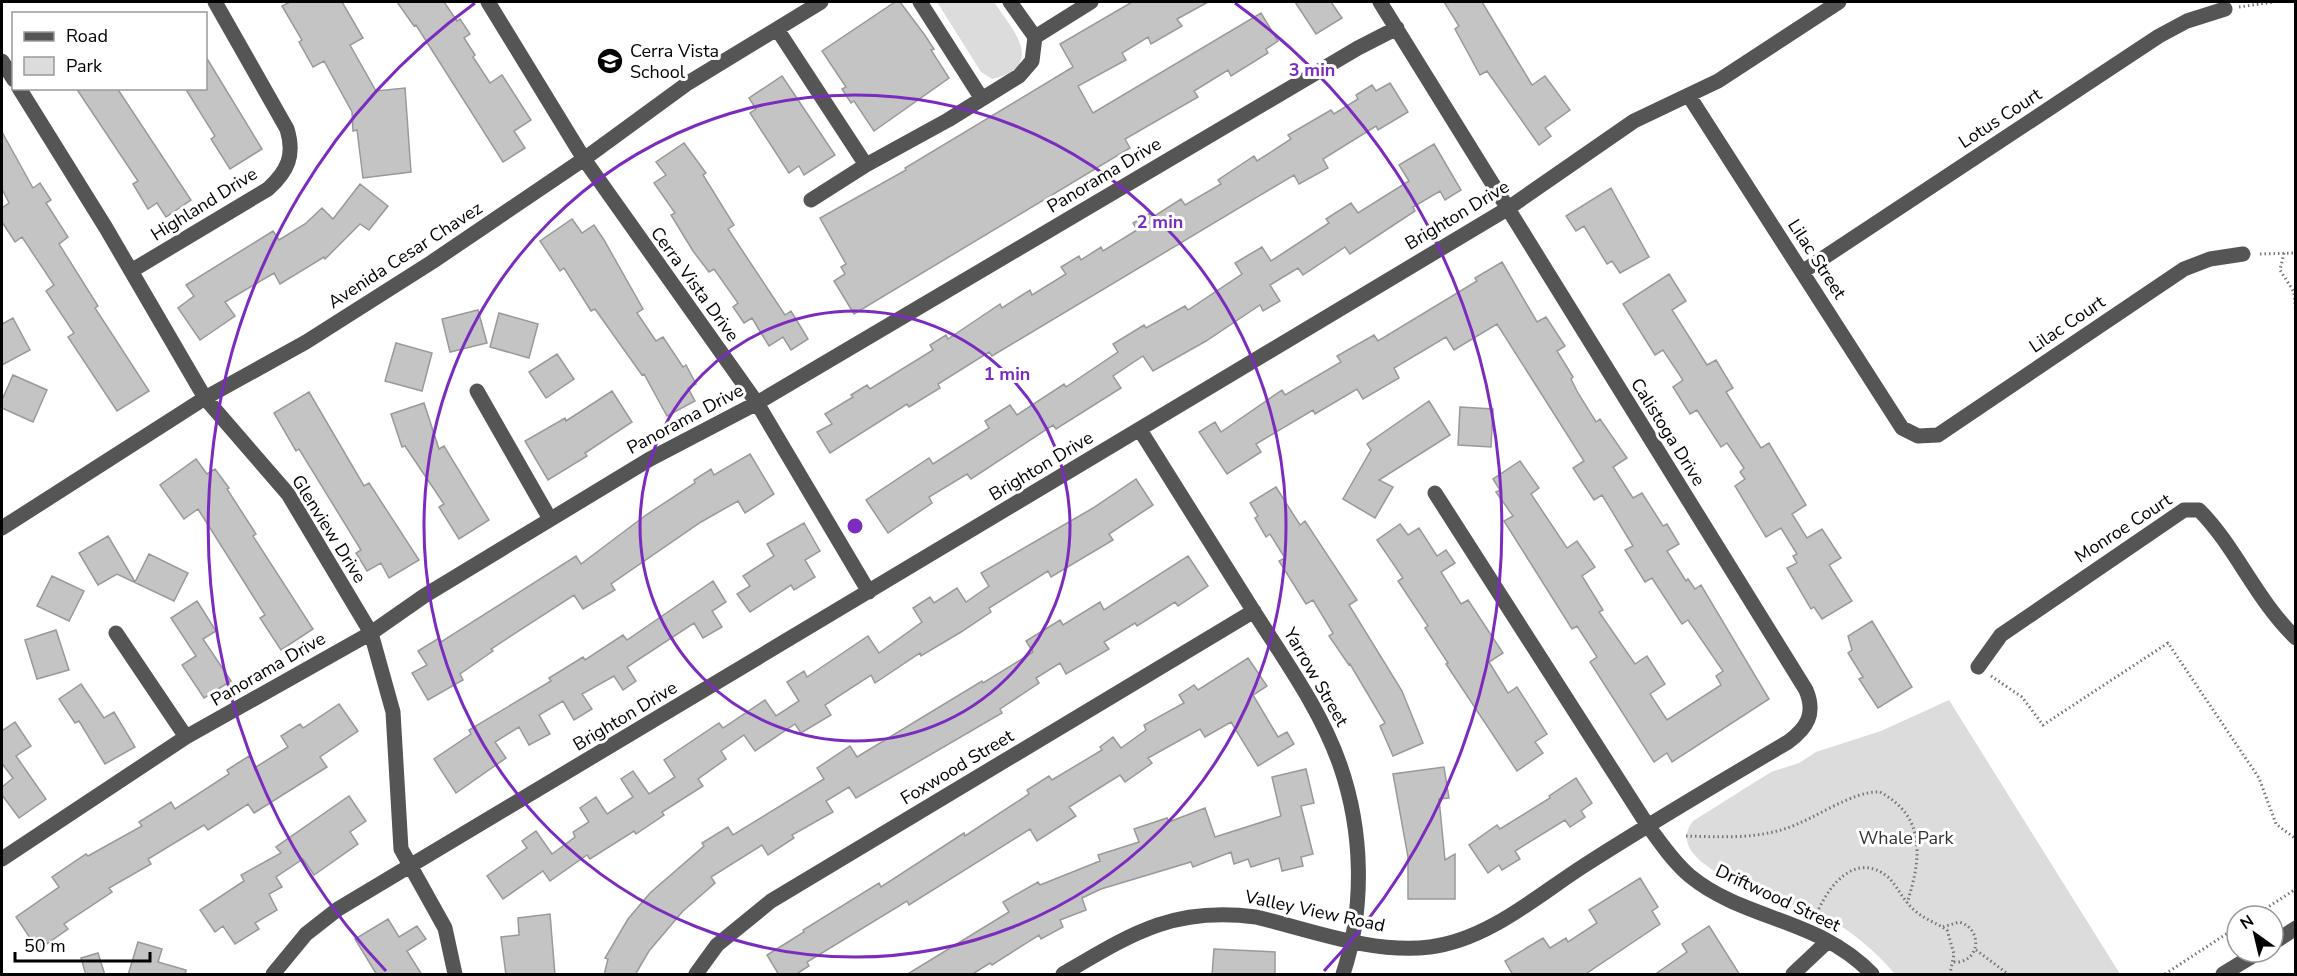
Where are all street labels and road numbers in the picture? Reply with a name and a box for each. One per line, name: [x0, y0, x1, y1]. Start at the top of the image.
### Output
street label: Lotus Court: [1954, 82, 2047, 154]
street label: Panorama Drive: [1043, 132, 1165, 218]
street label: Highland Drive: [146, 162, 262, 246]
street label: Brighton Drive: [1401, 174, 1513, 256]
street label: Avenida Cesar Chavez: [323, 196, 487, 314]
street label: Lilac Street: [1782, 214, 1852, 304]
street label: Cerra Vista Drive: [645, 222, 745, 346]
street label: Lilac Court: [2024, 289, 2110, 358]
street label: Calistoga Drive: [1625, 373, 1711, 491]
street label: Panorama Drive: [622, 378, 748, 460]
street label: Brighton Drive: [985, 425, 1097, 507]
street label: Glenview Drive: [286, 470, 372, 588]
street label: Monroe Court: [2070, 487, 2177, 568]
street label: Yarrow Street: [1278, 622, 1354, 731]
street label: Panorama Drive: [206, 626, 330, 712]
street label: Brighton Drive: [569, 675, 681, 757]
street label: Foxwood Street: [896, 723, 1019, 810]
street label: Driftwood Street: [1712, 859, 1845, 938]
street label: Valley View Road: [1242, 884, 1387, 938]

